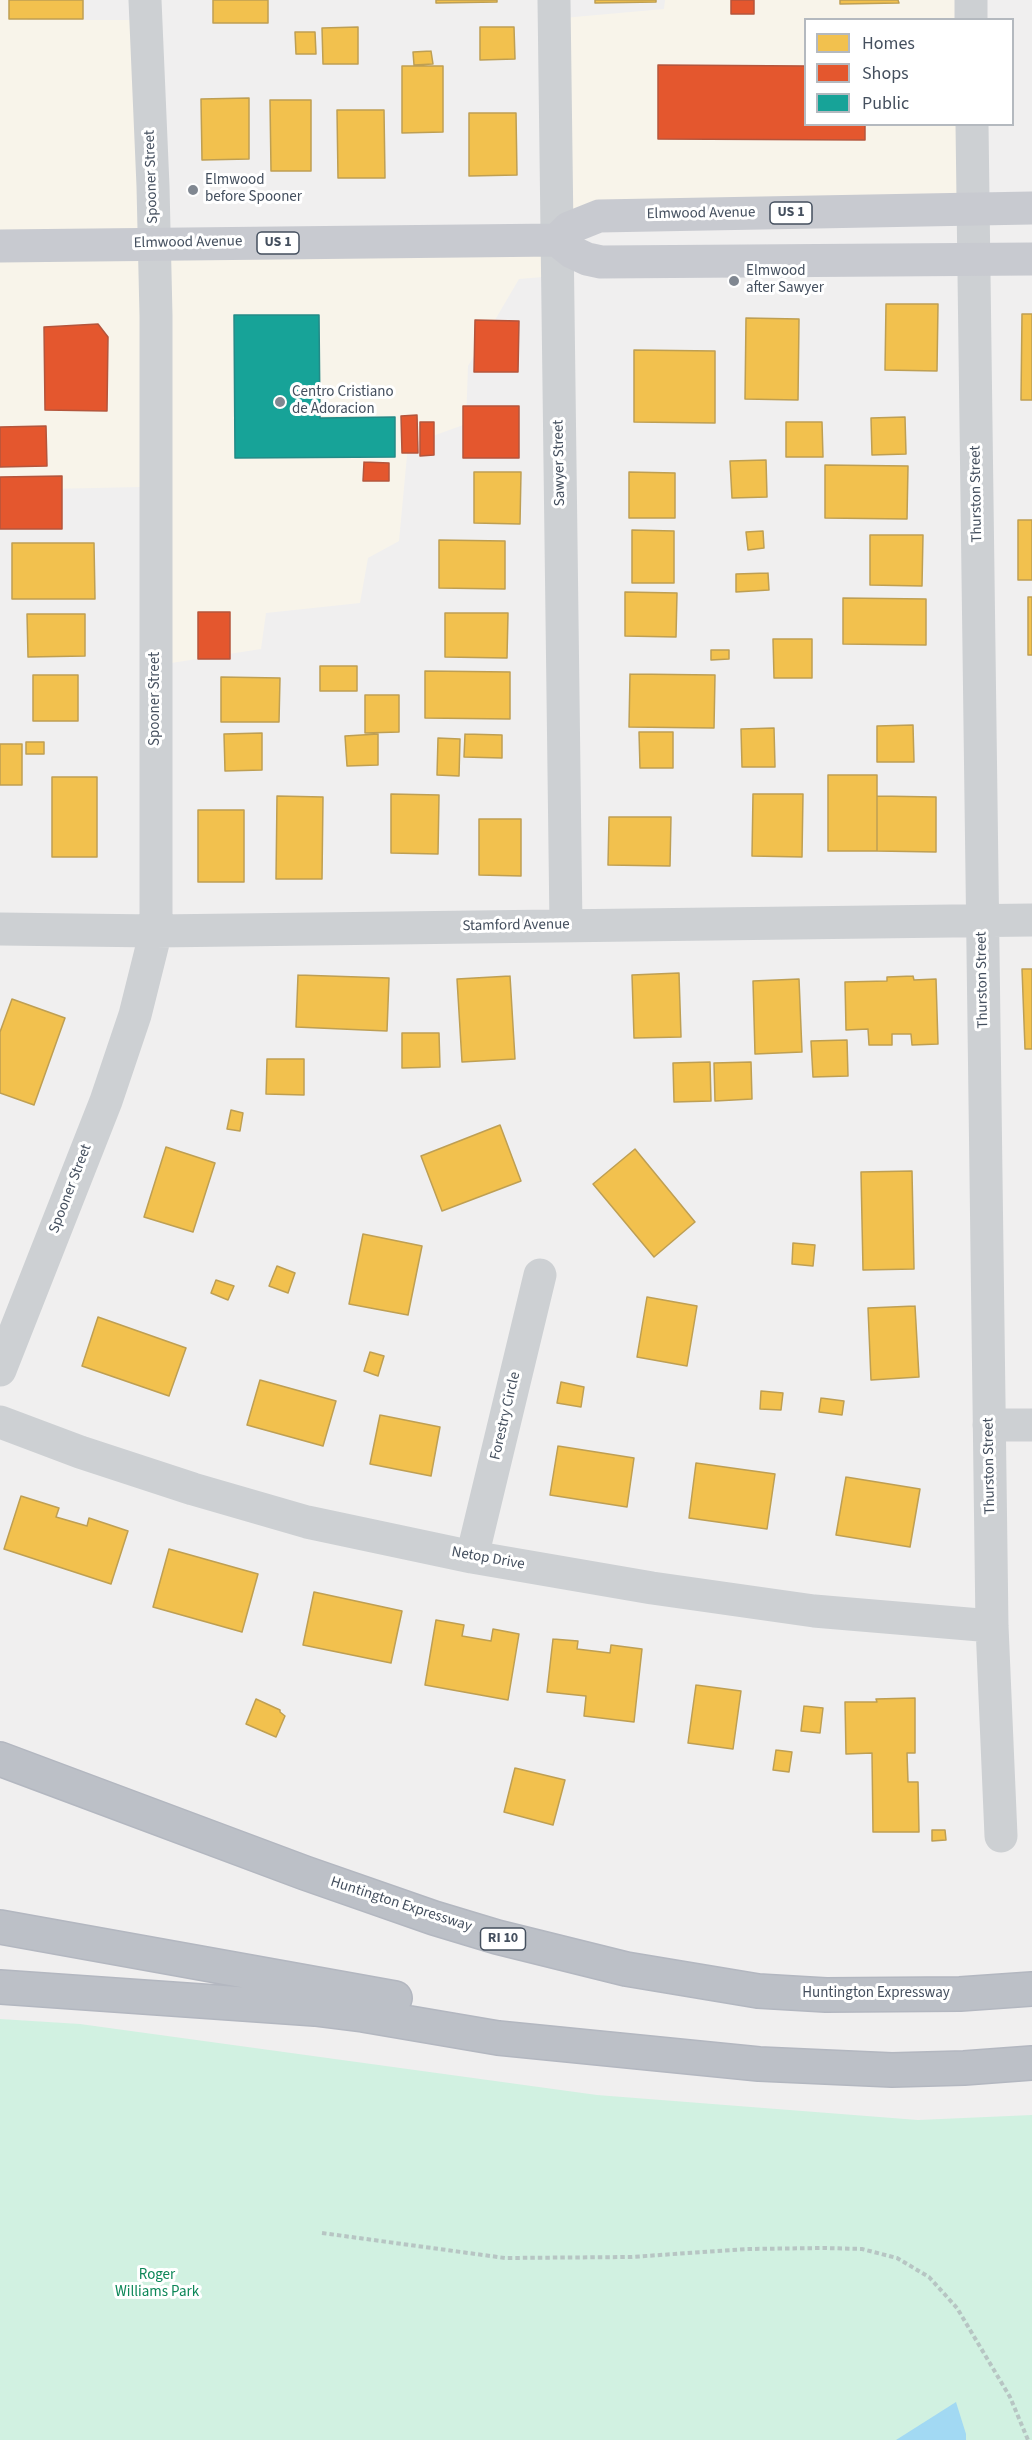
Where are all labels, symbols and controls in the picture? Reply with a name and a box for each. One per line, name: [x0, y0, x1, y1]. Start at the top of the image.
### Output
legend: [804, 18, 1014, 126]
text: Homes: [862, 31, 915, 56]
text: Shops: [862, 61, 909, 86]
text: Public: [862, 91, 909, 116]
street label: Spooner Street: [141, 130, 163, 224]
place label: Elmwood before Spooner: [205, 172, 302, 207]
marker: Elmwood before Spooner: [186, 183, 200, 197]
road number: US 1: [770, 202, 812, 224]
street label: Elmwood Avenue: [646, 204, 756, 224]
road number: US 1: [257, 232, 299, 254]
street label: Elmwood Avenue: [133, 233, 243, 253]
place label: Elmwood after Sawyer: [746, 263, 824, 298]
marker: Elmwood after Sawyer: [727, 274, 741, 288]
place label: Centro Cristiano de Adoracion: [292, 384, 394, 419]
marker: Centro Cristiano de Adoracion: [273, 395, 287, 409]
street label: Sawyer Street: [550, 420, 570, 506]
street label: Thurston Street: [967, 445, 987, 543]
street label: Spooner Street: [147, 652, 165, 746]
street label: Stamford Avenue: [462, 916, 570, 936]
street label: Thurston Street: [973, 931, 993, 1029]
street label: Spooner Street: [46, 1142, 96, 1236]
street label: Forestry Circle: [487, 1370, 525, 1462]
street label: Thurston Street: [980, 1417, 1000, 1515]
street label: Netop Drive: [450, 1544, 526, 1574]
street label: Huntington Expressway: [328, 1874, 474, 1936]
road number: RI 10: [480, 1928, 526, 1950]
street label: Huntington Expressway: [802, 1985, 950, 2003]
park label: Roger Williams Park: [115, 2267, 199, 2302]

